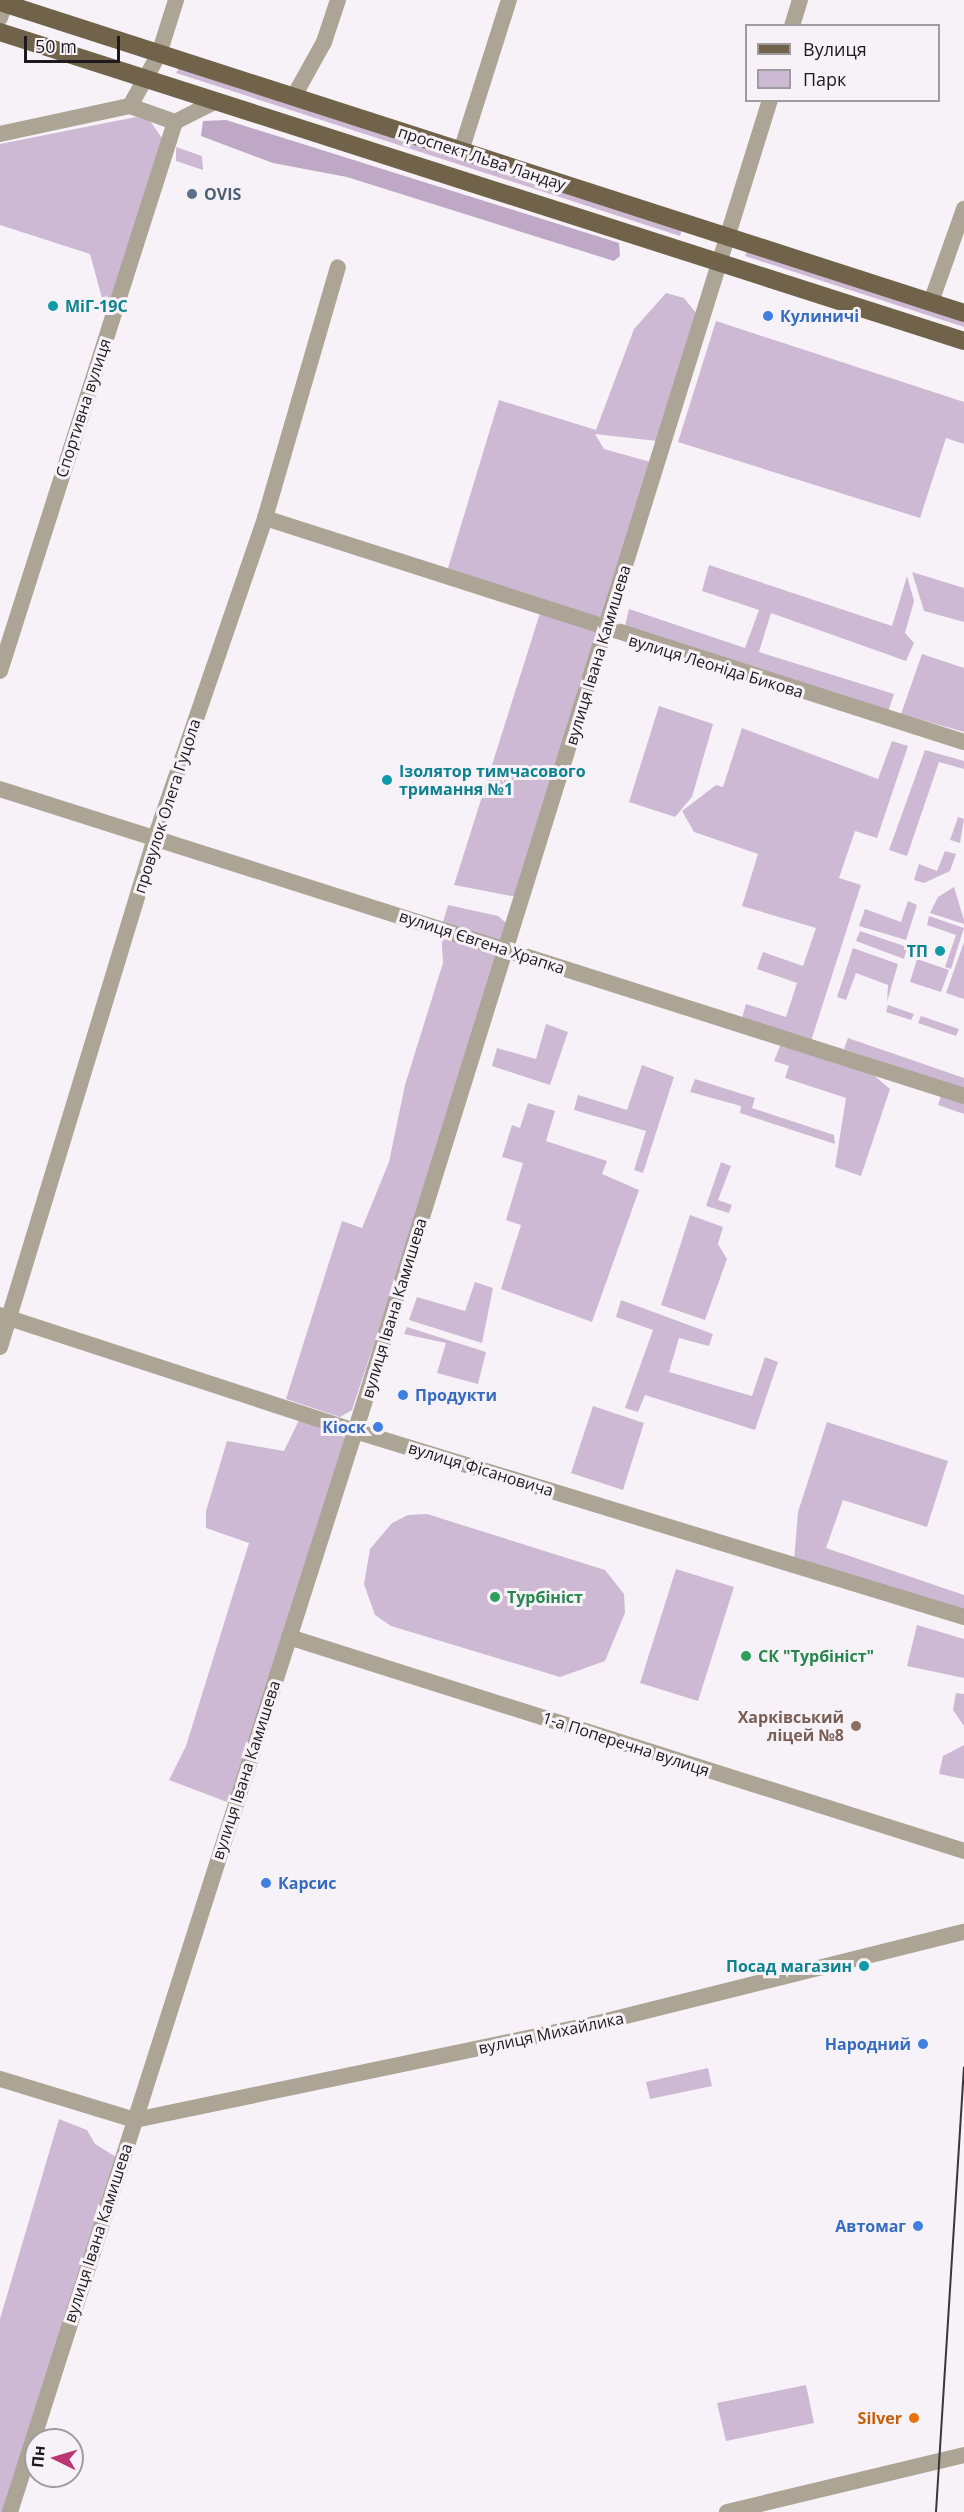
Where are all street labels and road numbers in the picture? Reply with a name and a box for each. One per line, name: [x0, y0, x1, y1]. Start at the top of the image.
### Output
street label: проспект Льва Ландау: [396, 122, 568, 194]
street label: Спортивна вулиця: [51, 336, 115, 480]
street label: вулиця Івана Камишева: [561, 563, 635, 747]
street label: вулиця Леоніда Бикова: [626, 630, 806, 702]
street label: провулок Олега Гуцола: [130, 716, 204, 896]
street label: вулиця Євгена Храпка: [397, 906, 567, 978]
street label: вулиця Івана Камишева: [357, 1216, 431, 1400]
street label: вулиця Фісановича: [406, 1438, 556, 1500]
street label: вулиця Івана Камишева: [208, 1678, 284, 1862]
street label: 1-а Поперечна вулиця: [540, 1708, 712, 1780]
street label: вулиця Михайлика: [477, 2008, 625, 2058]
street label: вулиця Івана Камишева: [60, 2141, 136, 2325]

